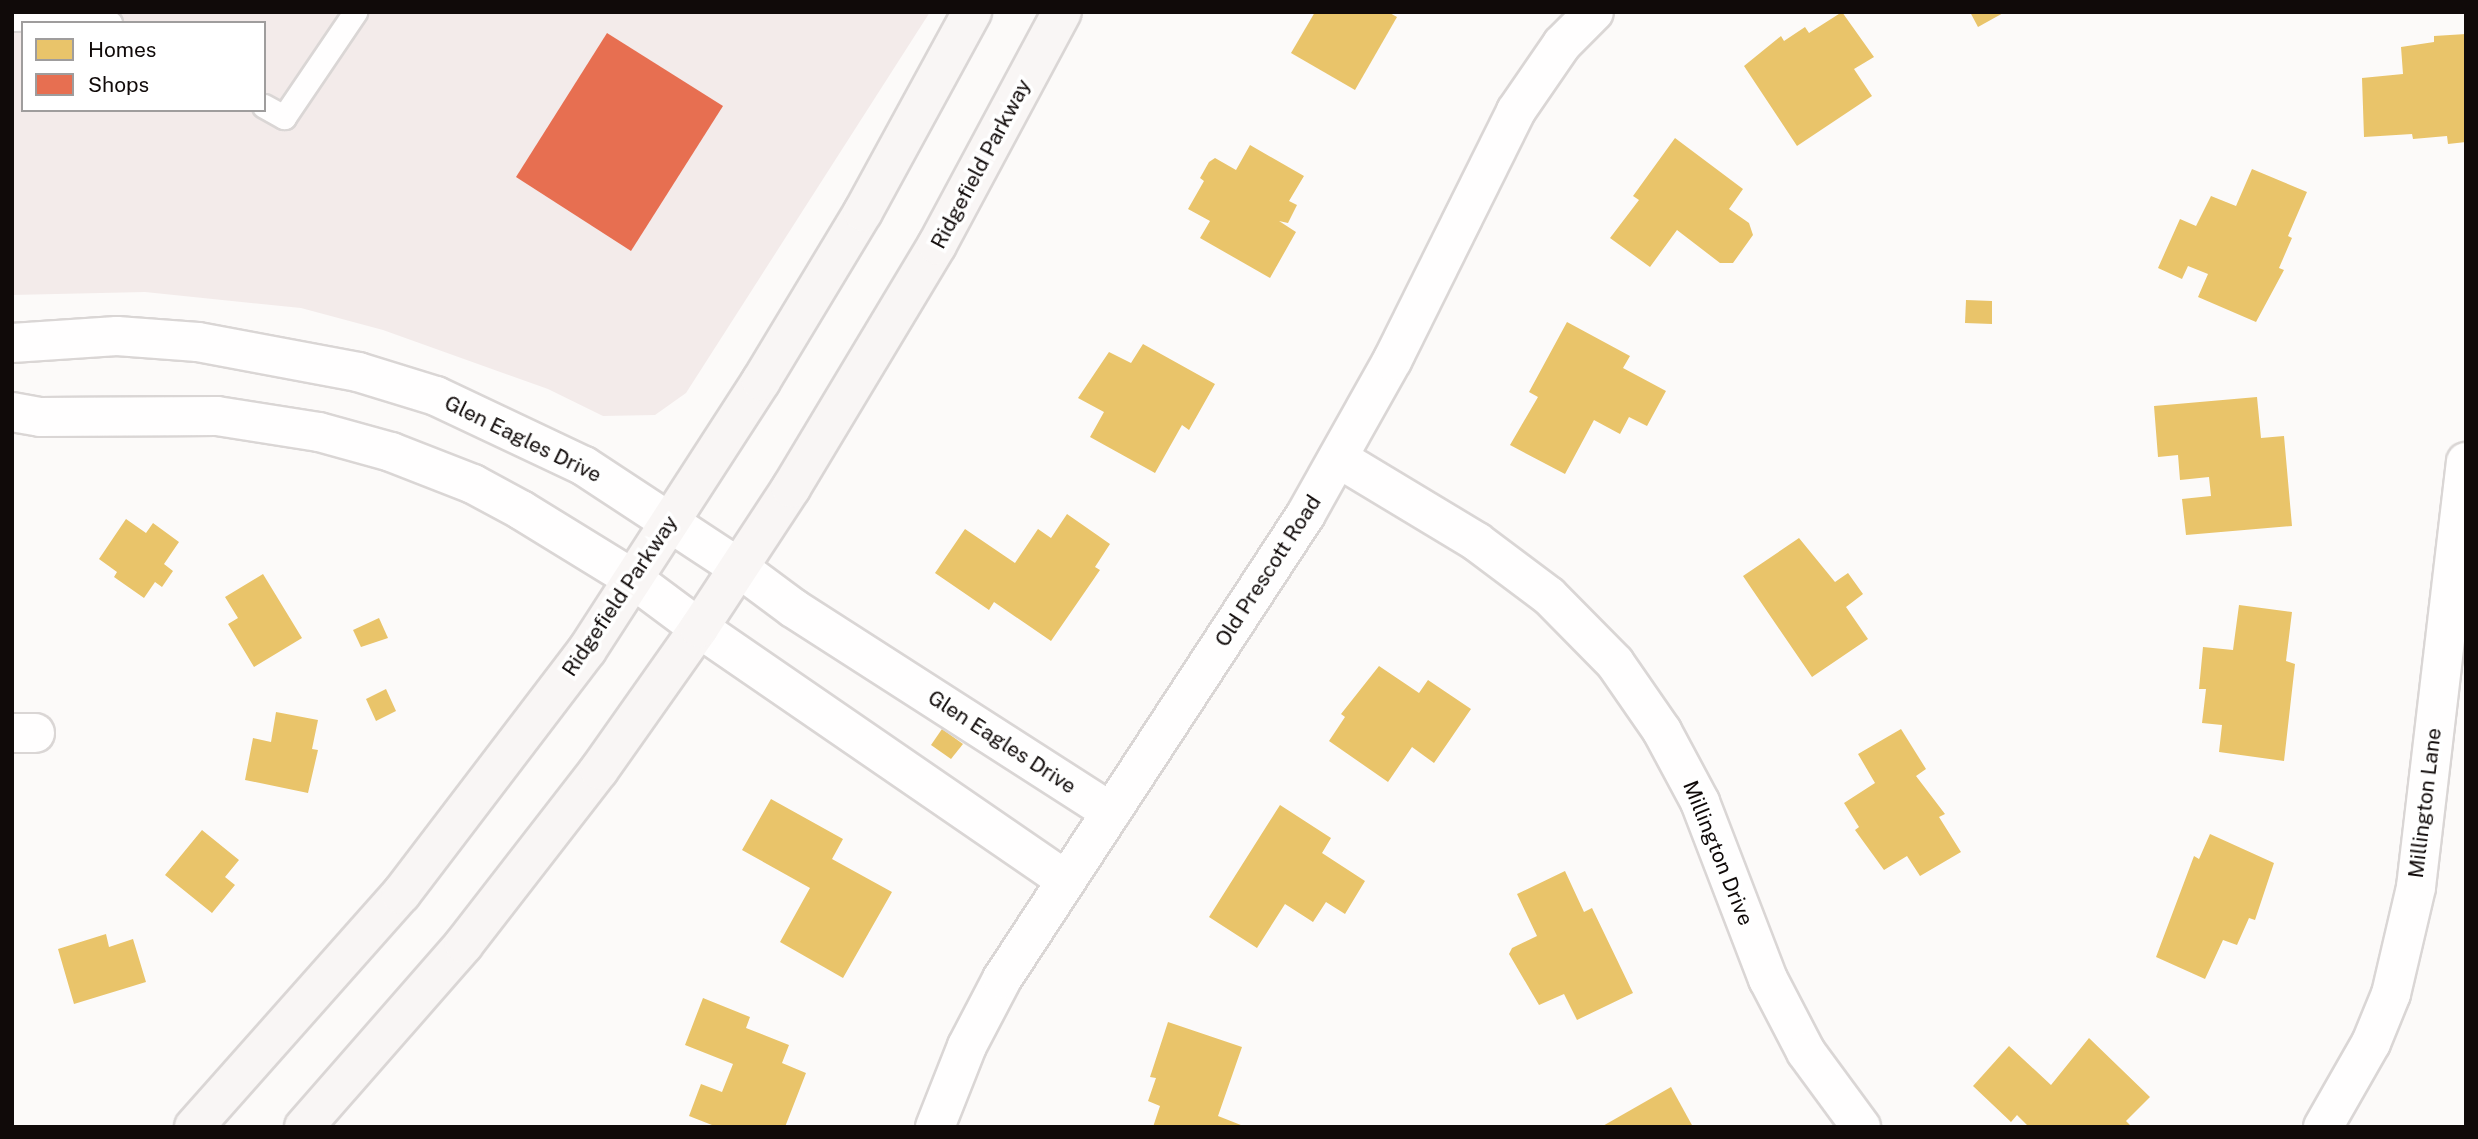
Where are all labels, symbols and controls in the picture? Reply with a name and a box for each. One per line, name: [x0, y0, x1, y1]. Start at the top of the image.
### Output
legend: [21, 21, 266, 112]
text: Homes: [88, 37, 156, 62]
text: Shops: [88, 72, 149, 97]
street label: Ridgefield Parkway: [926, 75, 1036, 253]
street label: Glen Eagles Drive: [440, 390, 606, 488]
street label: Old Prescott Road: [1210, 491, 1326, 651]
street label: Ridgefield Parkway: [557, 511, 683, 681]
street label: Glen Eagles Drive: [923, 685, 1081, 799]
street label: Millington Lane: [2403, 726, 2447, 880]
street label: Millington Drive: [1677, 777, 1759, 929]

